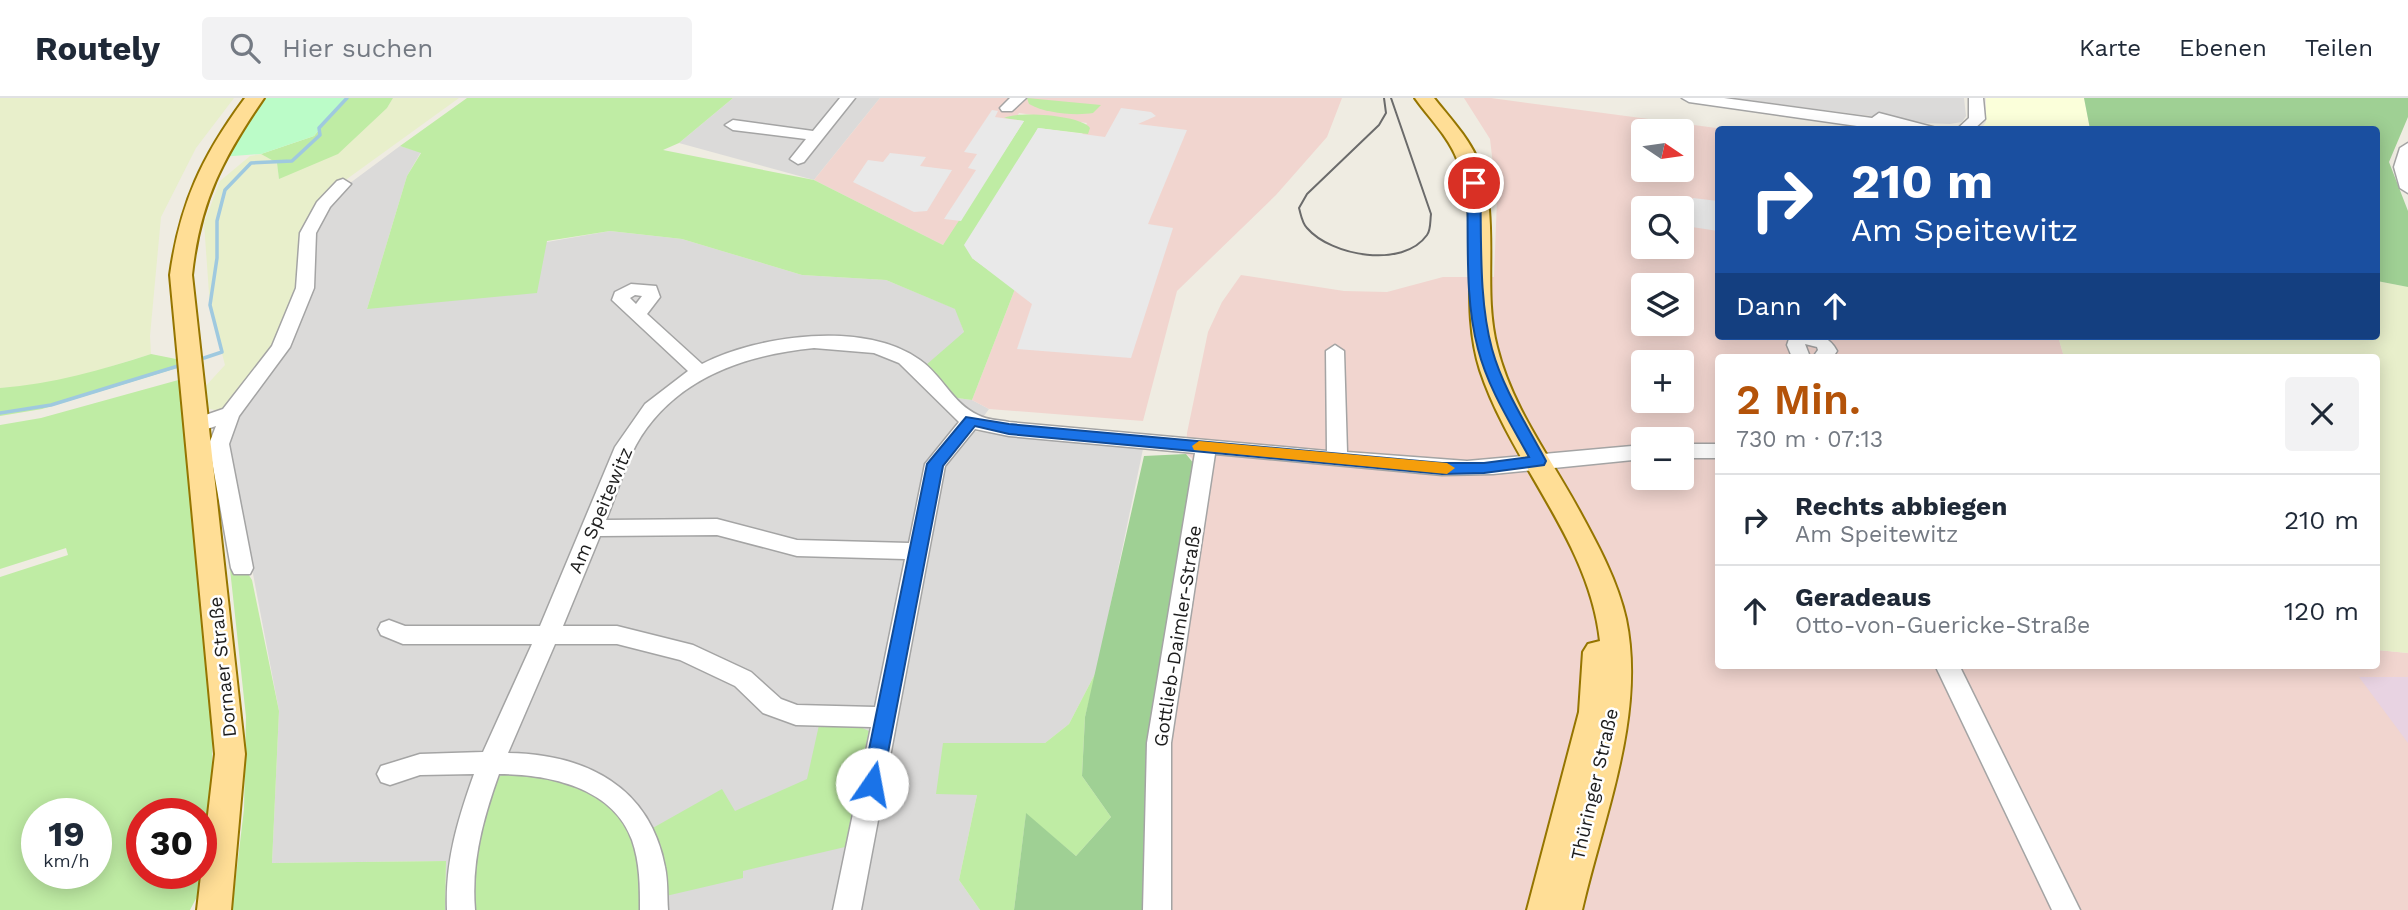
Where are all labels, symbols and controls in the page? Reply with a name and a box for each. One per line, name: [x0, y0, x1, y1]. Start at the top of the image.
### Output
search box: [202, 17, 692, 80]
text: Routely: [35, 29, 160, 68]
icon: search: [226, 29, 264, 67]
text: Hier suchen: [282, 33, 433, 63]
text: Karte: [2079, 34, 2141, 62]
text: Ebenen: [2179, 34, 2267, 62]
text: Teilen: [2305, 34, 2373, 62]
north arrow: [1631, 119, 1694, 182]
map controls: [1631, 119, 1694, 490]
text: 210 m: [1851, 152, 1993, 210]
pin: [1444, 153, 1504, 213]
icon: right: [1736, 154, 1827, 245]
icon: arrive: [1455, 164, 1493, 202]
button: search: [1631, 196, 1694, 259]
text: Am Speitewitz: [1851, 211, 2078, 249]
button: layers: [1631, 273, 1694, 336]
icon: ahead: [1816, 287, 1854, 325]
text: Dann: [1736, 291, 1802, 321]
button: +: [1631, 350, 1694, 413]
text: 2 Min.: [1736, 375, 1861, 424]
button: close: [2285, 377, 2359, 451]
text: 730 m · 07:13: [1736, 426, 1883, 453]
button: −: [1631, 427, 1694, 490]
street label: Am Speitewitz: [564, 444, 637, 577]
text: Rechts abbiegen: [1795, 491, 2007, 521]
icon: right: [1736, 501, 1774, 539]
text: 210 m: [2284, 505, 2359, 535]
text: Am Speitewitz: [1795, 521, 1958, 548]
street label: Gottlieb-Daimler-Straße: [1149, 524, 1206, 749]
text: Geradeaus: [1795, 582, 1931, 612]
icon: ahead: [1736, 592, 1774, 630]
street label: Dornaer Straße: [204, 596, 241, 738]
text: 120 m: [2284, 596, 2359, 626]
text: Otto-von-Guericke-Straße: [1795, 612, 2090, 639]
street label: Thüringer Straße: [1566, 706, 1623, 862]
position arrow: [835, 747, 909, 821]
speed limit sign: 30: [126, 798, 217, 889]
text: 19: [48, 813, 85, 855]
text: km/h: [43, 850, 90, 871]

